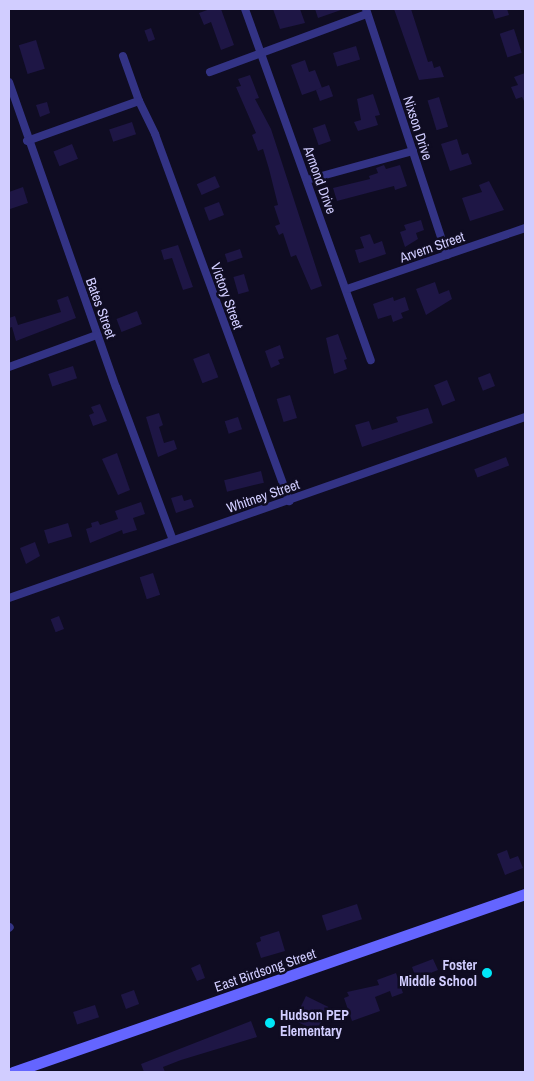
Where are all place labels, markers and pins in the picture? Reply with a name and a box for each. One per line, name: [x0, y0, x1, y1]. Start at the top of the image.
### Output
place label: Foster Middle School: [399, 957, 477, 990]
marker: Foster Middle School: [481, 967, 493, 979]
place label: Hudson PEP Elementary: [280, 1007, 349, 1040]
marker: Hudson PEP Elementary: [264, 1017, 276, 1029]

